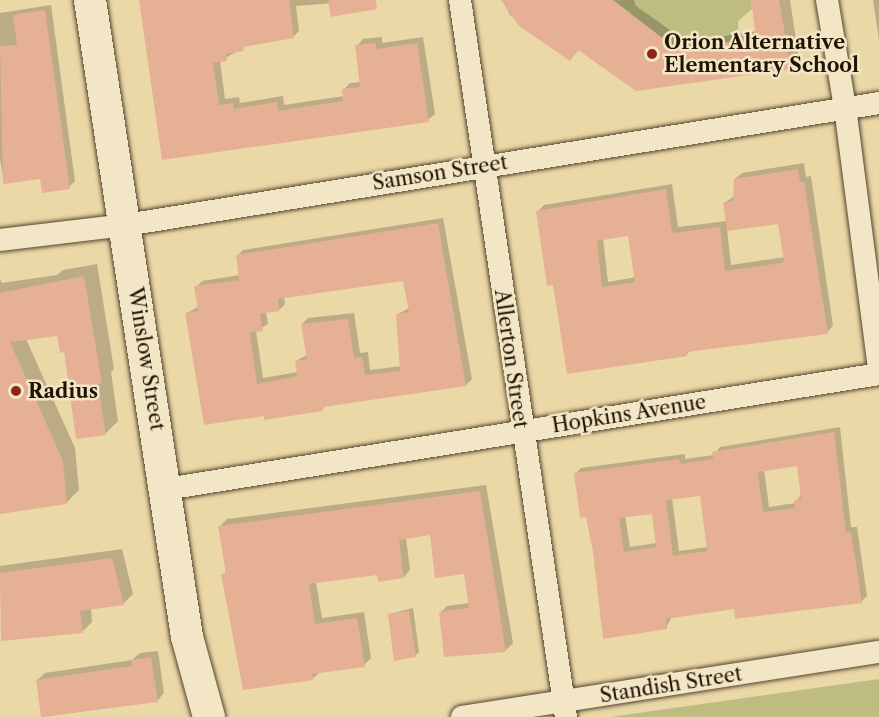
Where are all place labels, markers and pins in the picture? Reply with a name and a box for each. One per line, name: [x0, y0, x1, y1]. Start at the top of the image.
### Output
place label: Orion Alternative Elementary School: [664, 30, 860, 77]
marker: Orion Alternative Elementary School: [645, 47, 659, 61]
place label: Radius: [28, 379, 98, 403]
marker: Radius: [9, 384, 23, 398]

